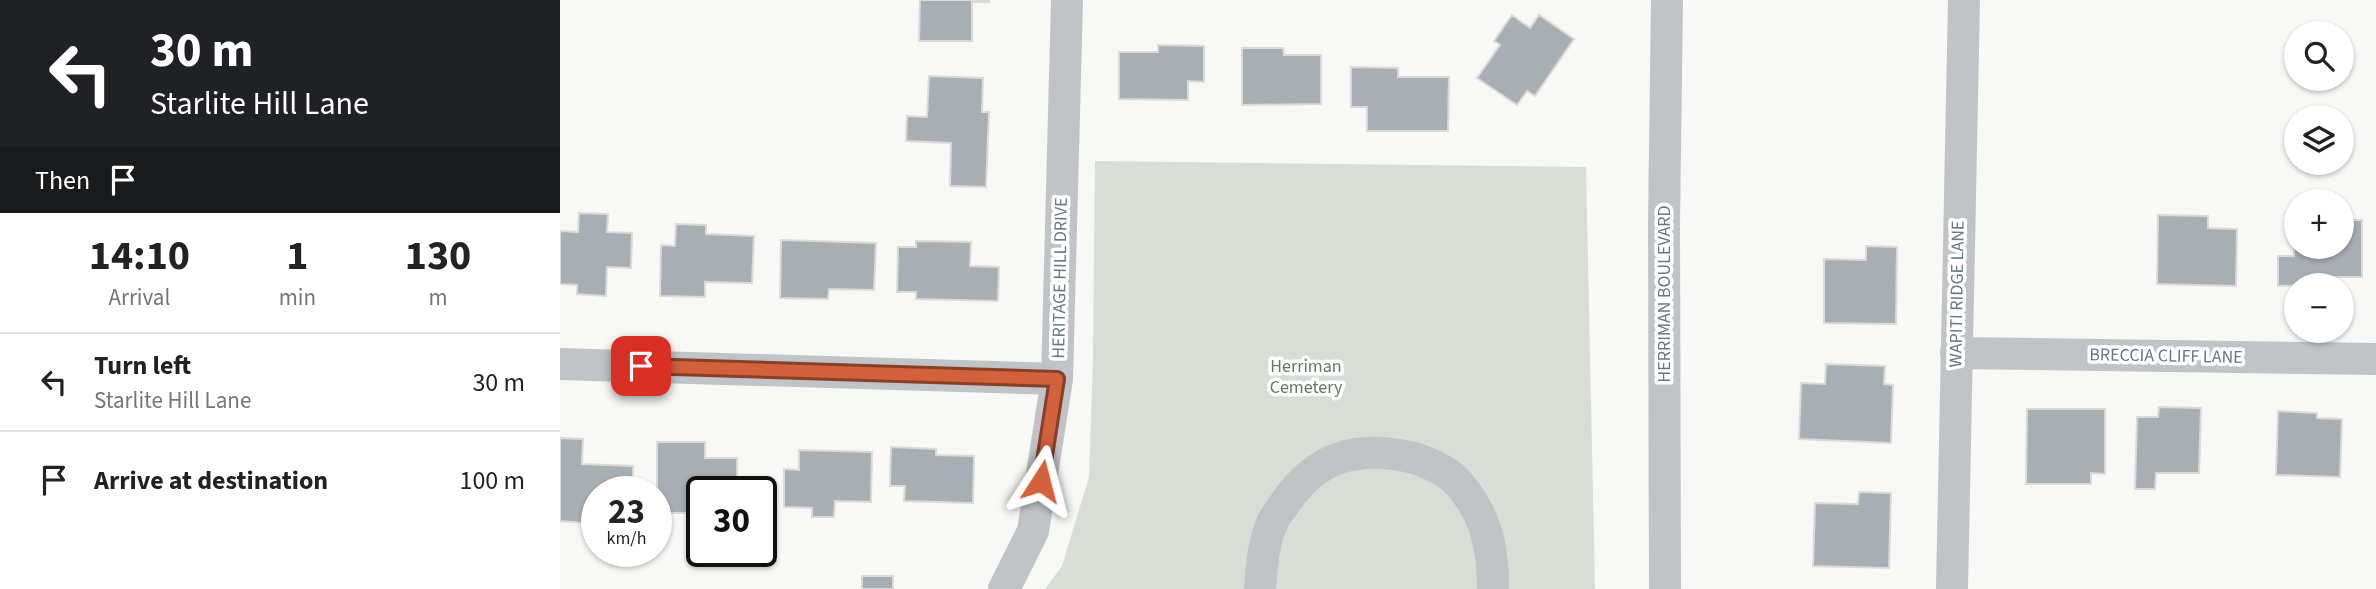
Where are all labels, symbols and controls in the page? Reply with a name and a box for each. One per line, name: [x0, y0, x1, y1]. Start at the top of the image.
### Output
text: 30 m: [150, 16, 254, 86]
map controls: [2284, 21, 2354, 343]
button: search: [2284, 21, 2354, 91]
icon: left: [35, 28, 126, 119]
text: Starlite Hill Lane: [150, 81, 369, 127]
button: layers: [2284, 105, 2354, 175]
icon: arrive: [104, 161, 142, 199]
text: Then: [35, 162, 90, 199]
button: +: [2284, 189, 2354, 259]
street label: HERITAGE HILL DRIVE: [1046, 197, 1074, 359]
street label: HERRIMAN BOULEVARD: [1652, 205, 1677, 383]
street label: WAPITI RIDGE LANE: [1943, 220, 1971, 368]
text: 14:10: [89, 226, 190, 286]
text: 1: [286, 226, 308, 286]
text: 130: [405, 226, 471, 286]
button: −: [2284, 273, 2354, 343]
text: Arrival: [108, 281, 170, 314]
text: min: [279, 281, 316, 314]
text: m: [428, 281, 448, 314]
pin: [611, 336, 671, 396]
street label: BRECCIA CLIFF LANE: [2089, 342, 2243, 370]
text: Turn left: [94, 347, 191, 384]
icon: arrive: [622, 347, 660, 385]
park label: Herriman Cemetery: [1270, 354, 1343, 400]
icon: left: [35, 363, 73, 401]
text: 30 m: [472, 364, 525, 401]
text: Starlite Hill Lane: [94, 384, 251, 417]
position arrow: [1004, 444, 1078, 518]
icon: arrive: [35, 461, 73, 499]
text: Arrive at destination: [94, 462, 328, 499]
text: 100 m: [459, 462, 525, 499]
speed limit sign: 30: [686, 476, 777, 567]
text: 23: [608, 487, 645, 537]
text: km/h: [607, 526, 646, 551]

